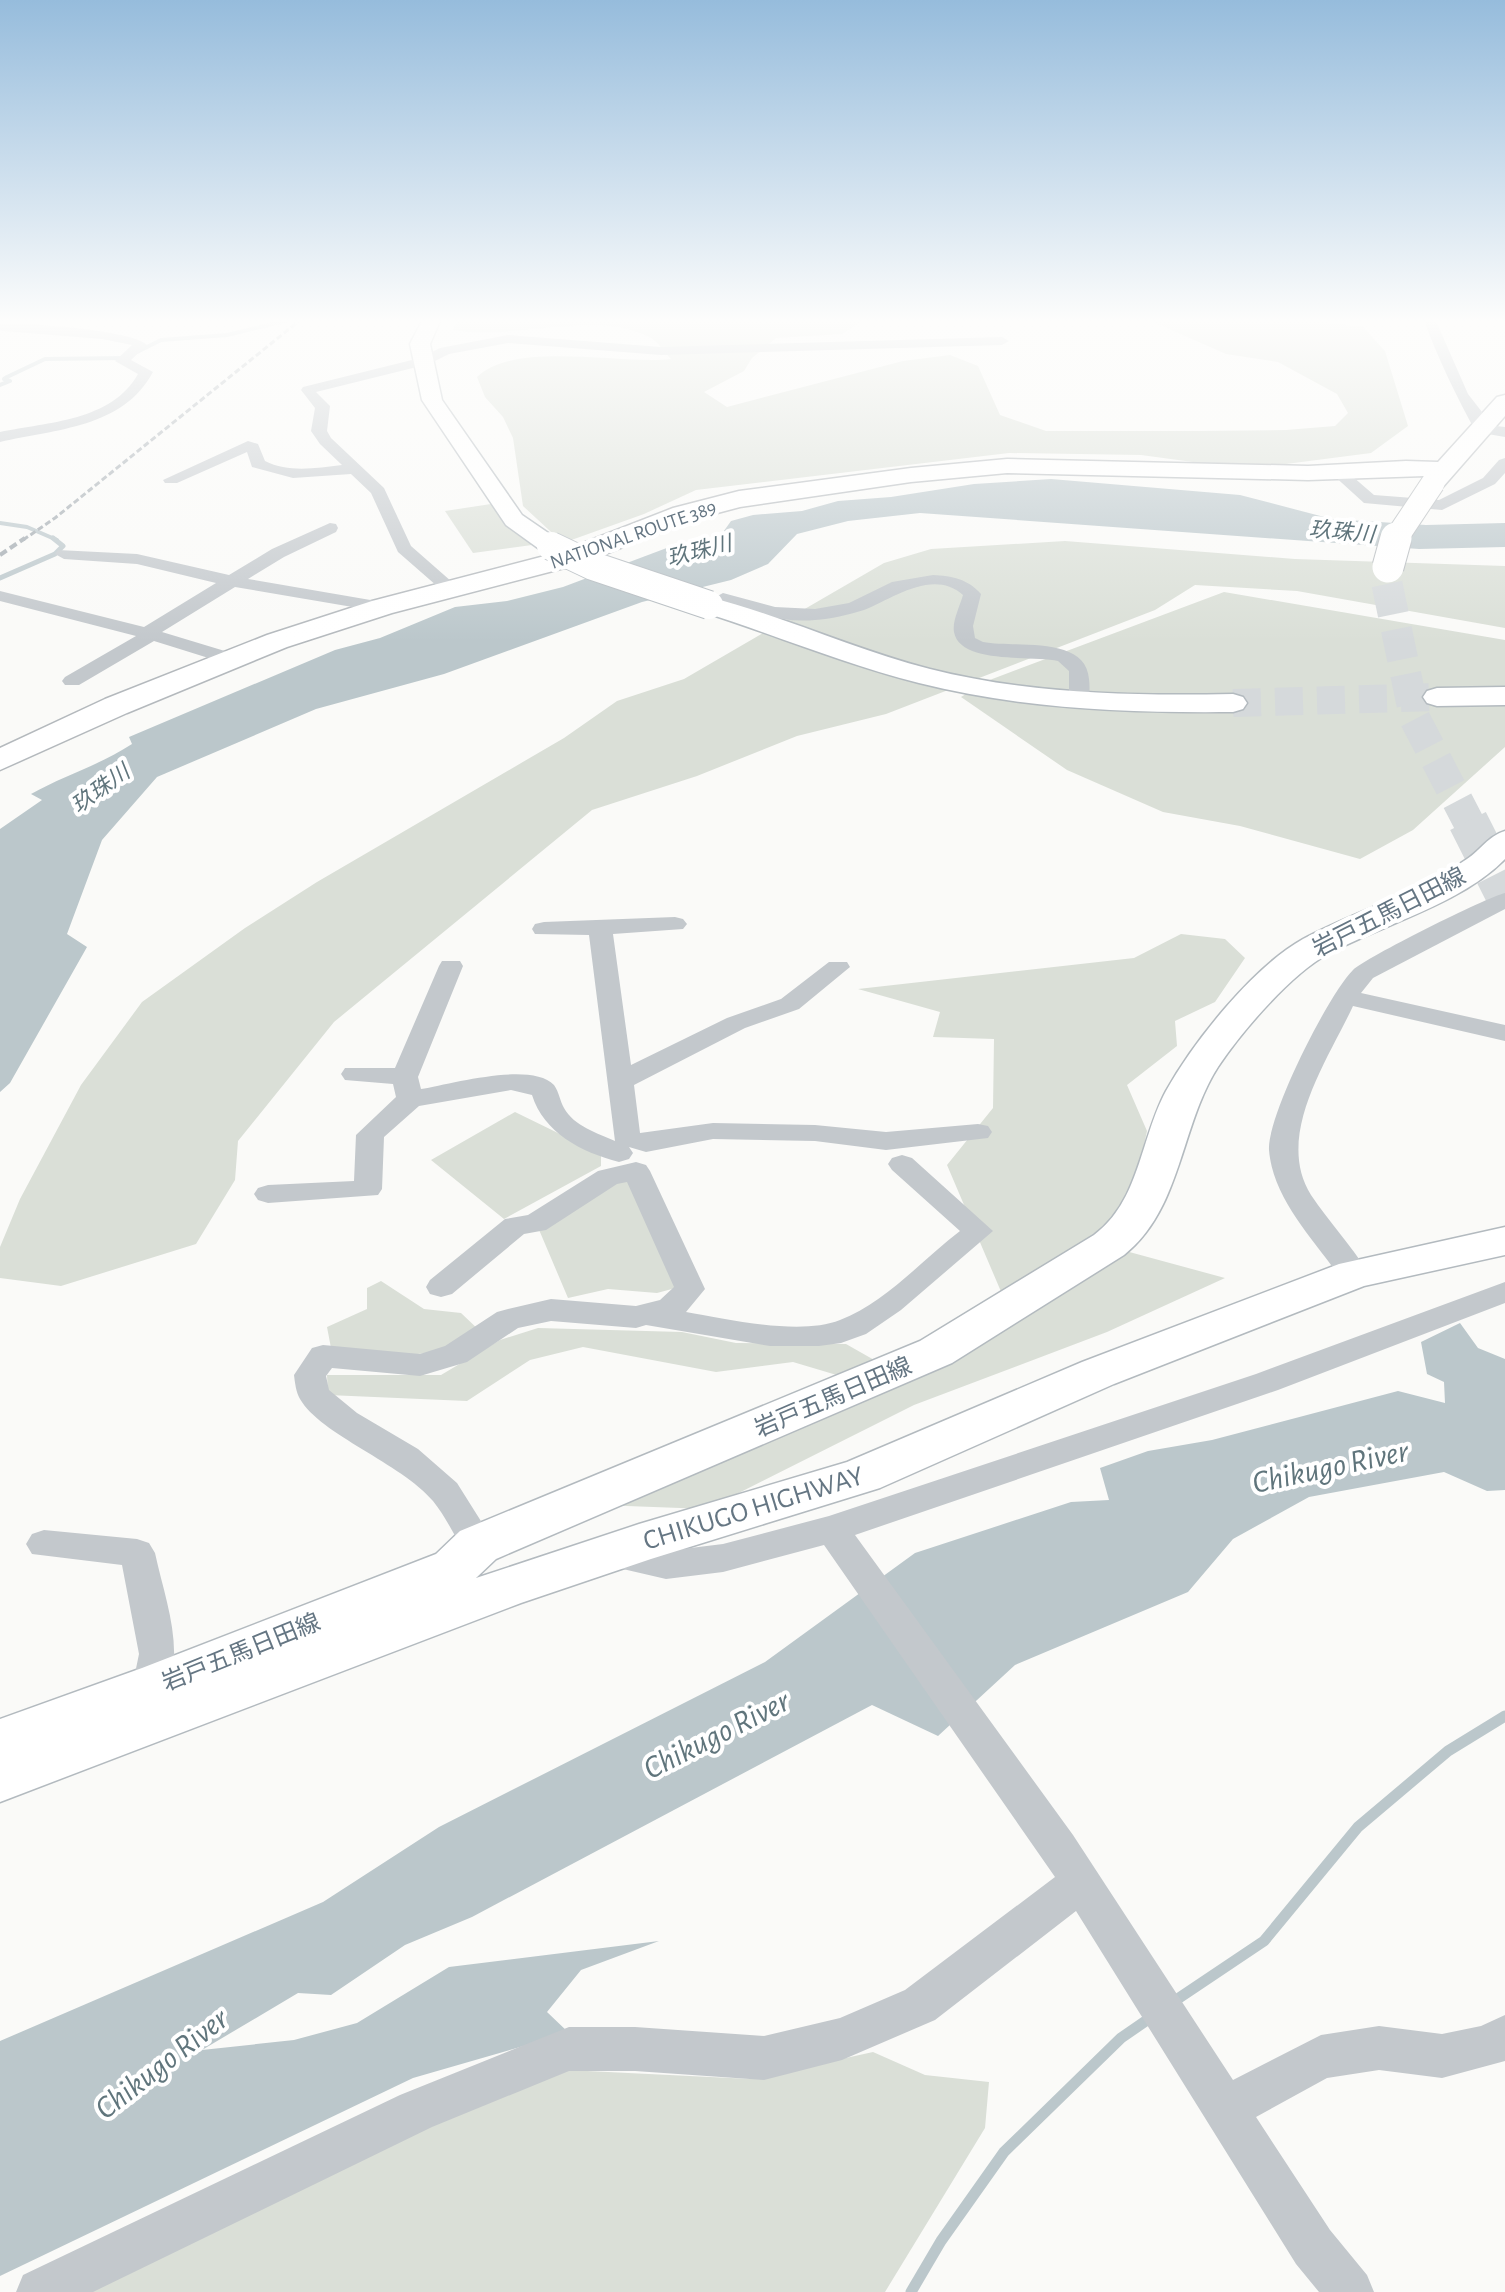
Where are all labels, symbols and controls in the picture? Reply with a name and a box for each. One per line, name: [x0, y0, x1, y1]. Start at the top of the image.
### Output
street label: NATIONAL ROUTE 389: [548, 497, 719, 573]
water label: 玖珠川: [1308, 517, 1378, 546]
water label: 玖珠川: [664, 531, 736, 570]
water label: 玖珠川: [67, 759, 135, 817]
street label: 岩戸五馬日田線: [1308, 862, 1470, 962]
street label: 岩戸五馬日田線: [751, 1352, 915, 1442]
water label: Chikugo River: [1249, 1434, 1413, 1499]
street label: CHIKUGO HIGHWAY: [640, 1462, 867, 1556]
street label: 岩戸五馬日田線: [158, 1608, 324, 1696]
water label: Chikugo River: [638, 1684, 796, 1785]
water label: Chikugo River: [89, 2001, 235, 2125]

